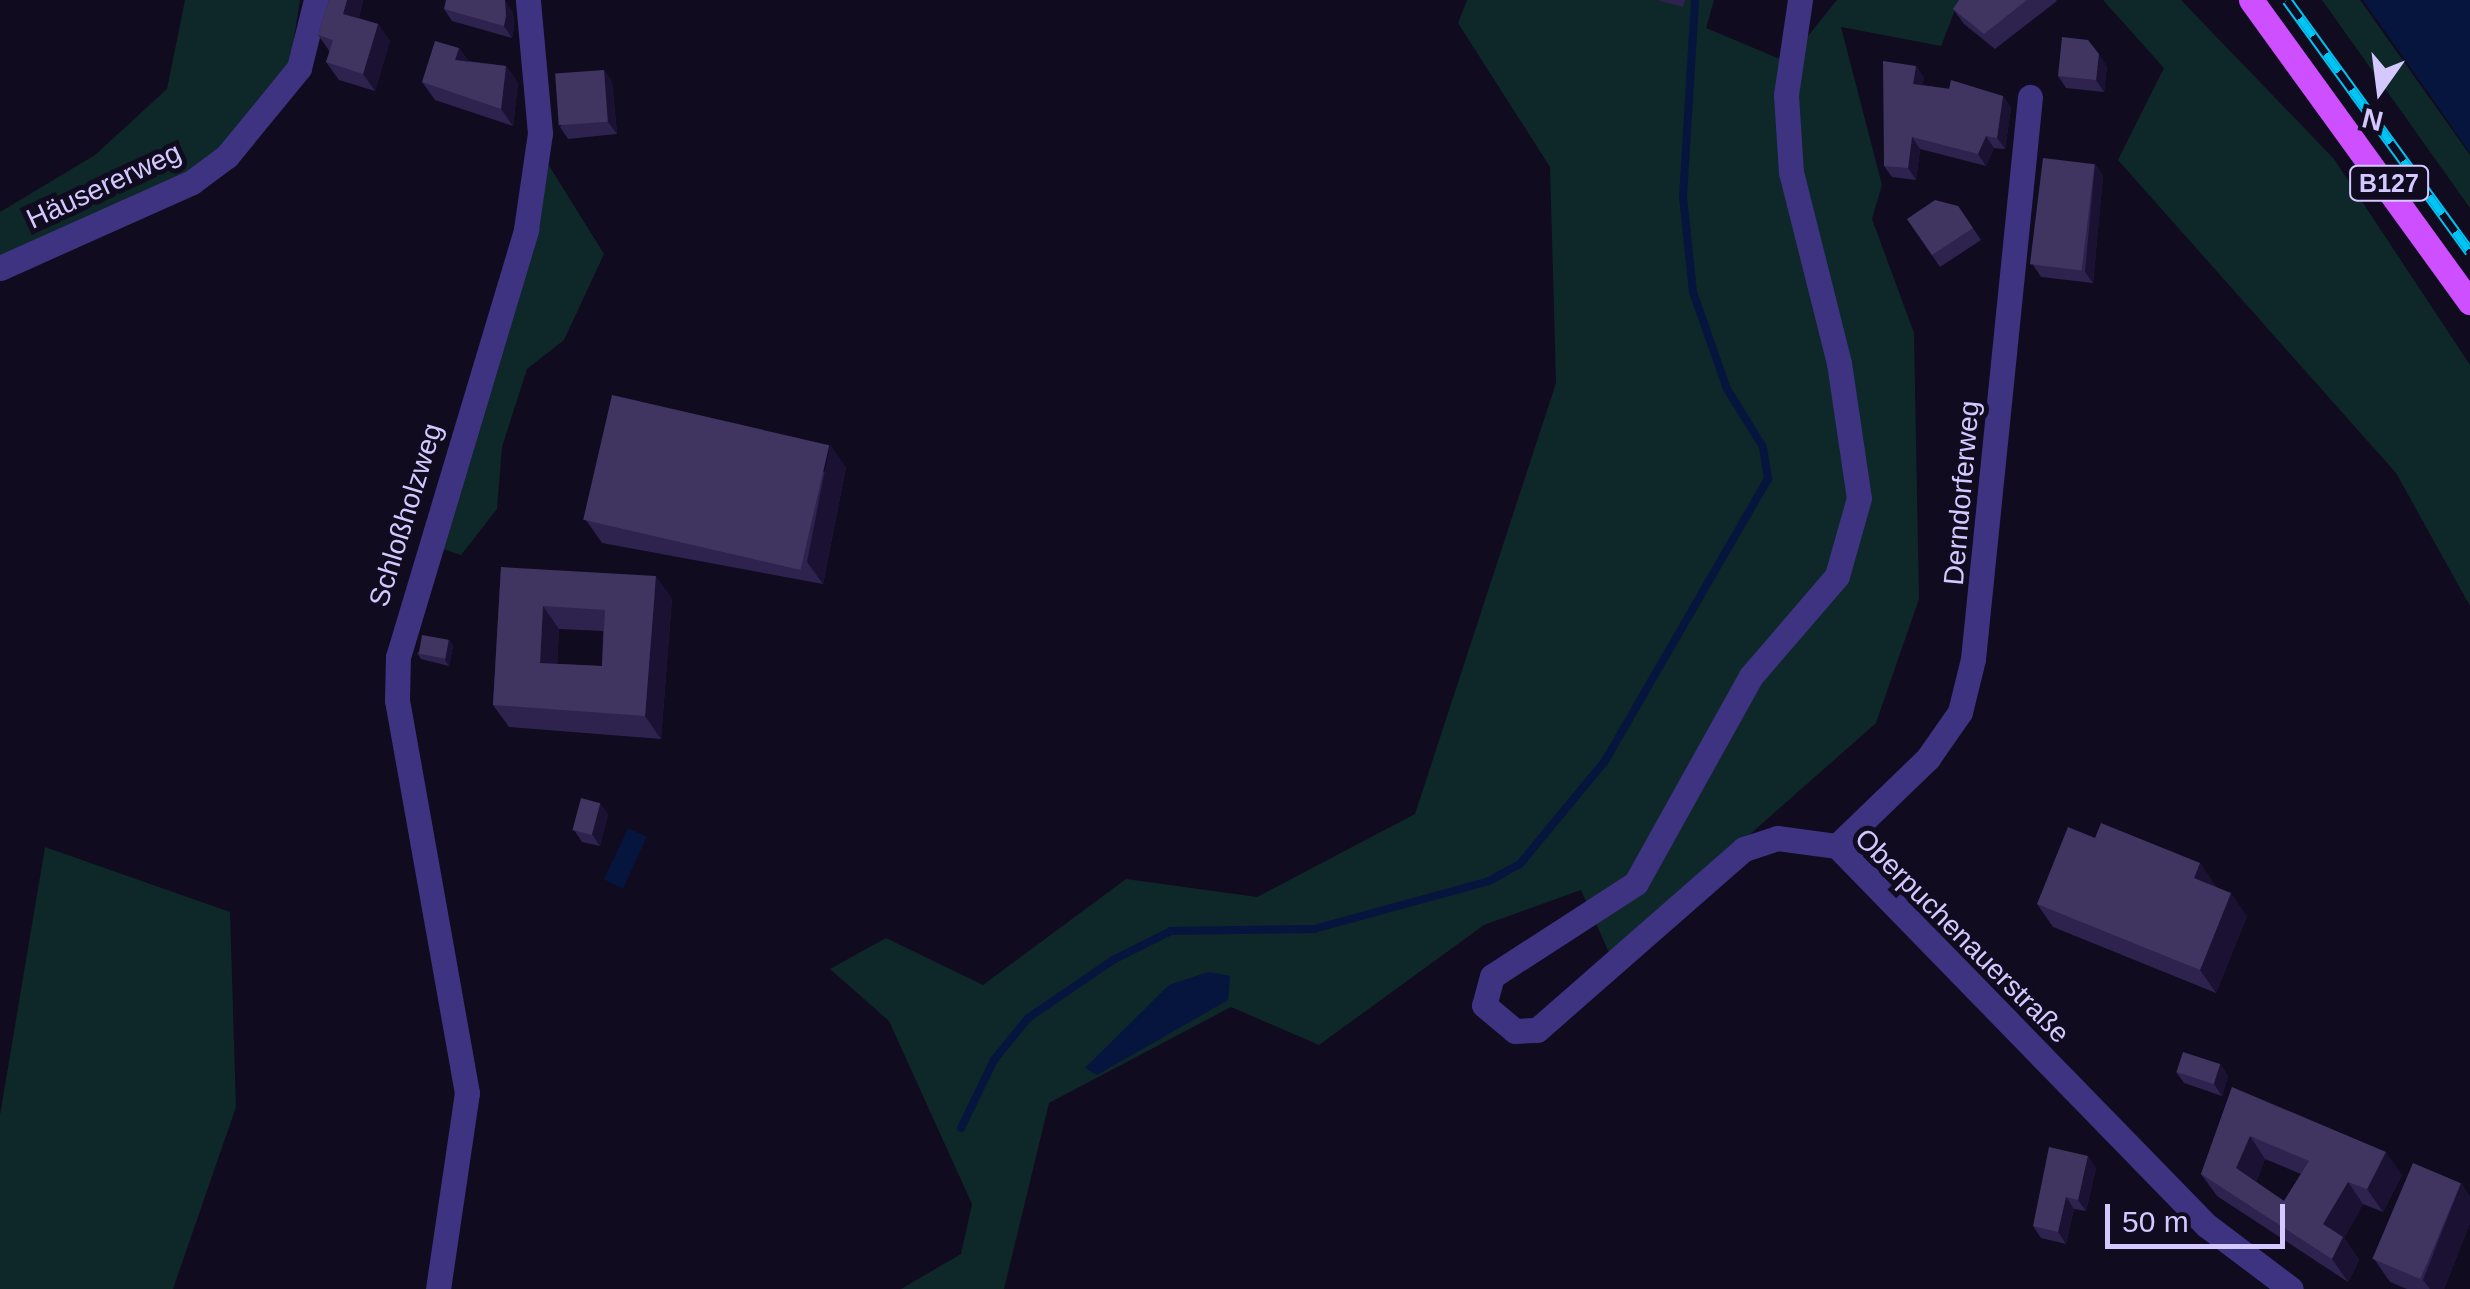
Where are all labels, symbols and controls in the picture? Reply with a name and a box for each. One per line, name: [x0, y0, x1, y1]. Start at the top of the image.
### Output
north arrow: [2330, 40, 2430, 140]
text: N: [2359, 102, 2386, 137]
street label: Häusererweg: [21, 136, 187, 236]
road number: B127: [2349, 163, 2429, 203]
street label: Derndorferweg: [1937, 399, 1987, 587]
street label: Schloßholzweg: [362, 419, 450, 611]
street label: Oberpuchenauerstraße: [1848, 822, 2076, 1050]
scale bar: [2110, 1184, 2290, 1246]
text: 50 m: [2122, 1205, 2189, 1238]

